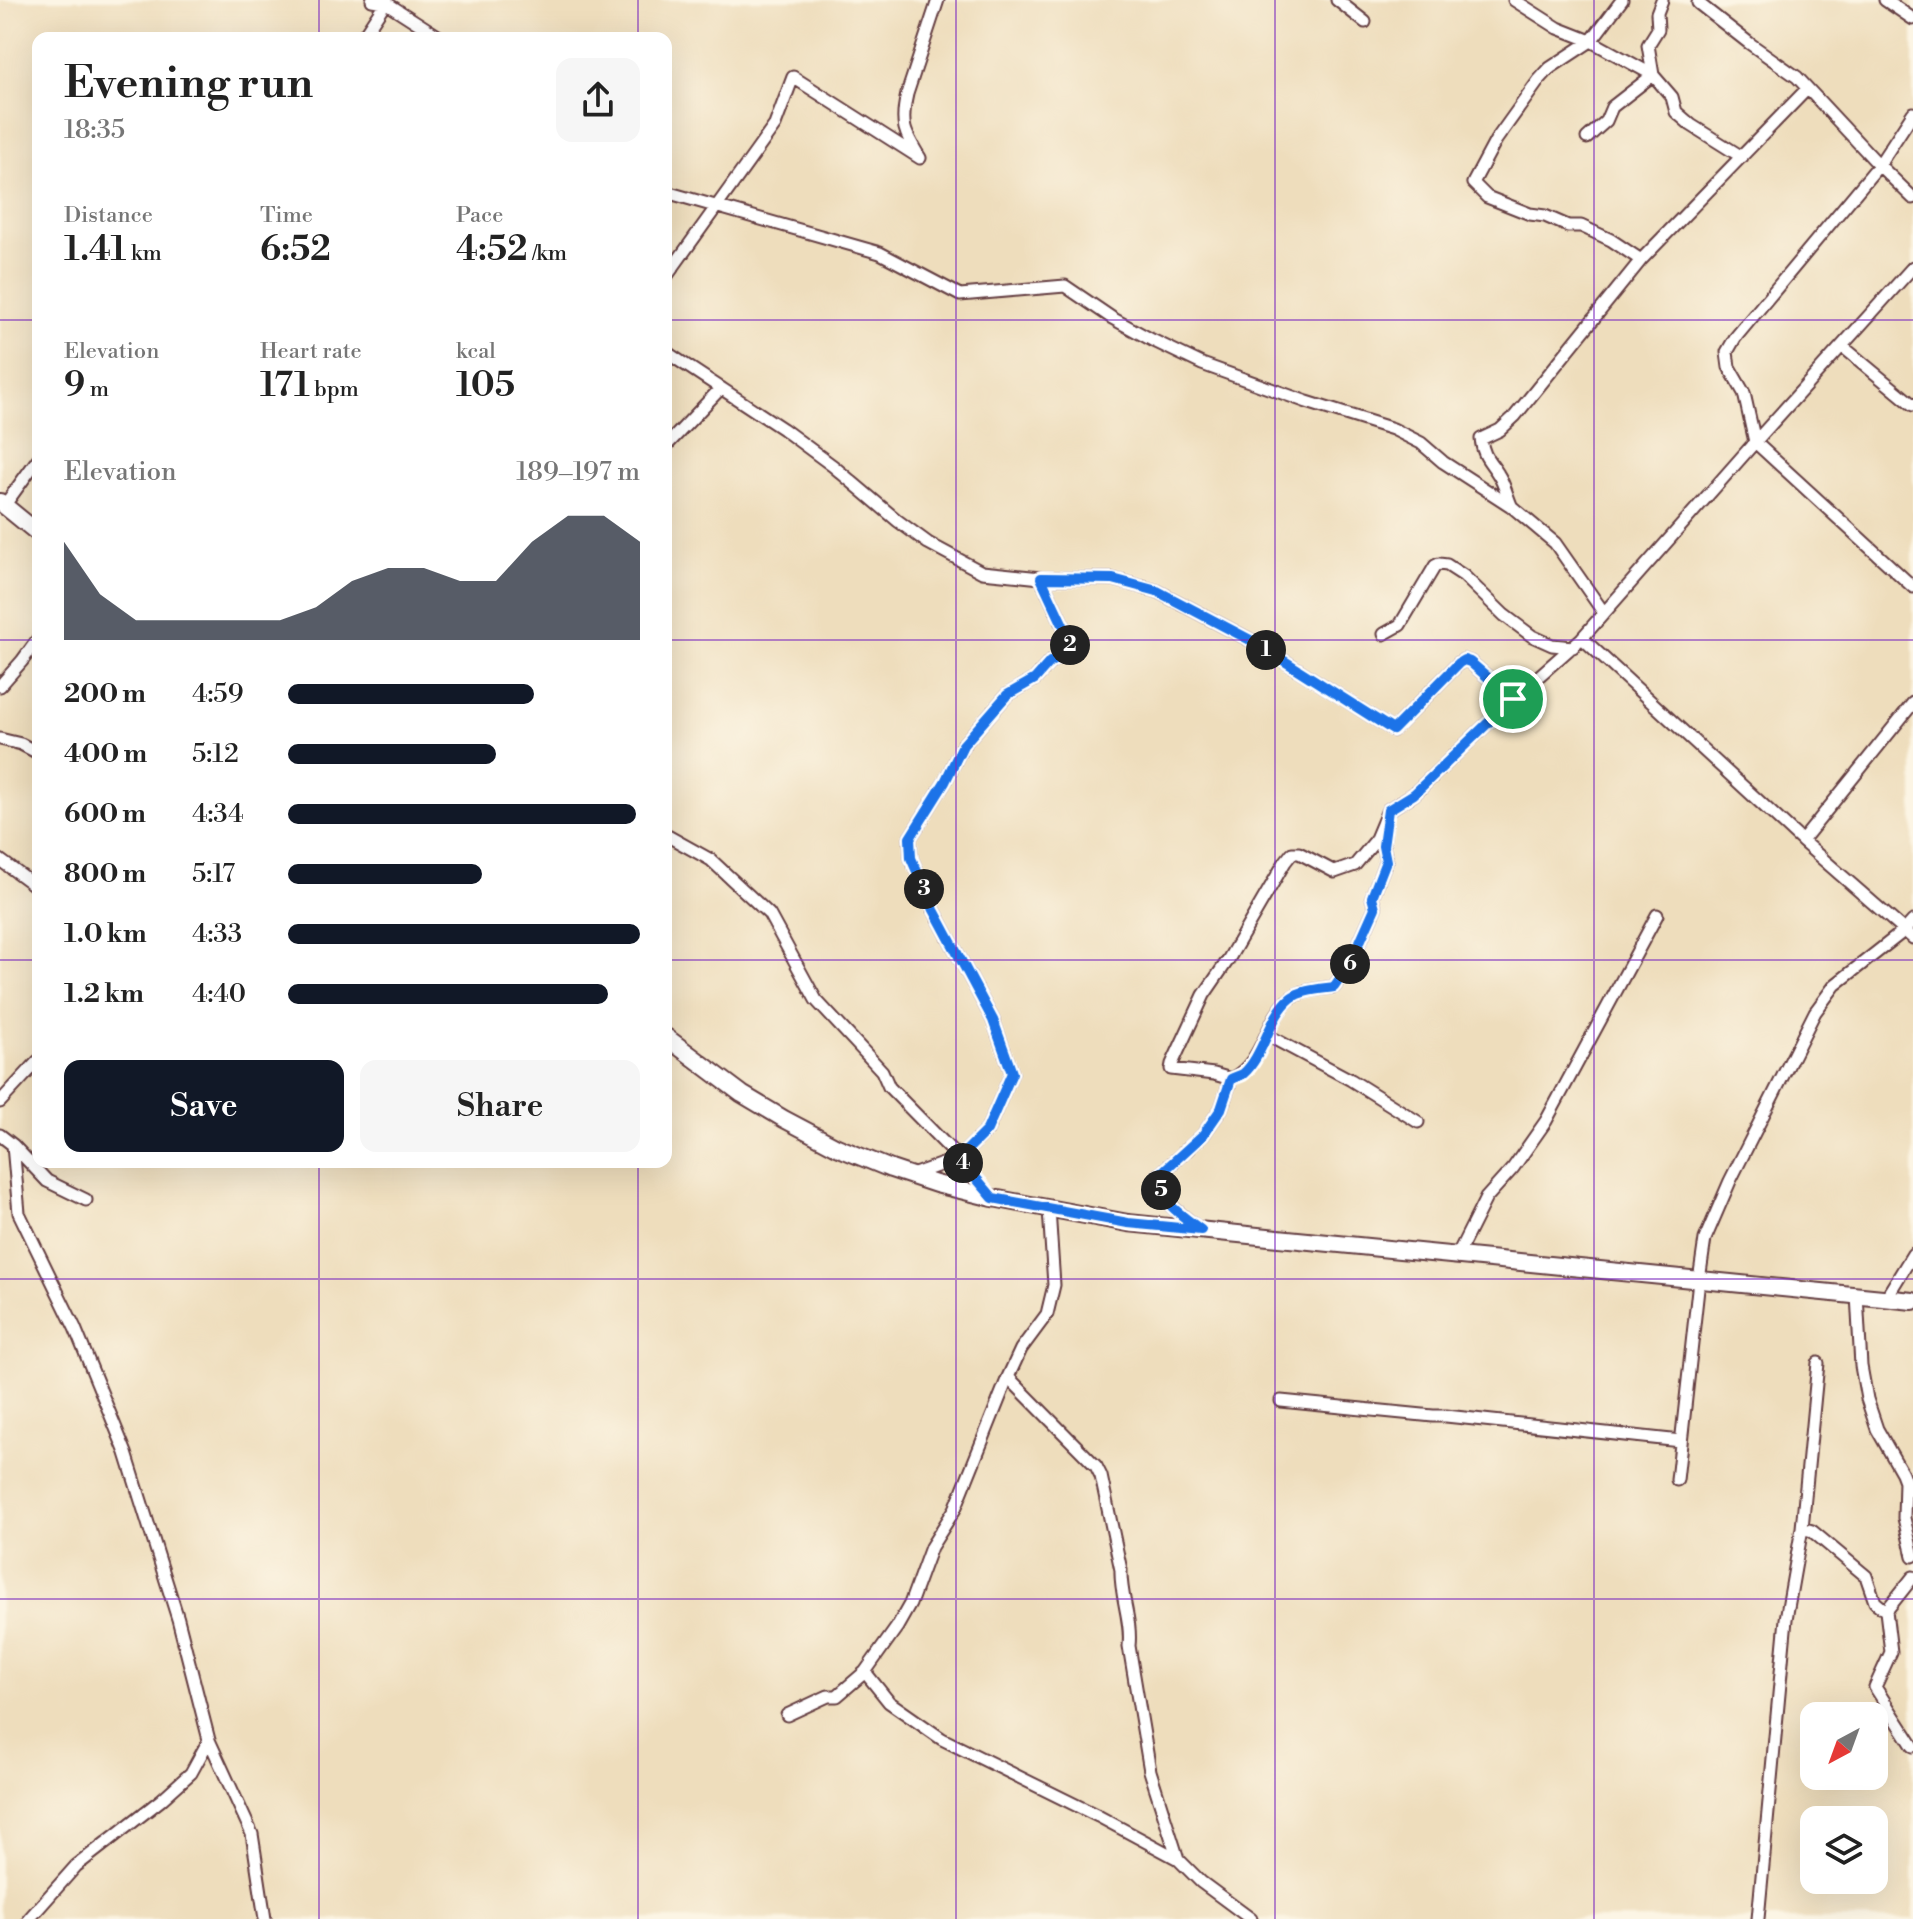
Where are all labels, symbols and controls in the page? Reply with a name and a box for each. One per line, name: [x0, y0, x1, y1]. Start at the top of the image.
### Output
text: Evening run: [64, 56, 313, 111]
button: share: [556, 58, 640, 142]
text: 18:35: [64, 114, 125, 146]
text: Distance: [64, 202, 153, 229]
text: Time: [260, 202, 313, 229]
text: Pace: [456, 202, 503, 229]
text: 1.41: [64, 229, 126, 271]
text: 6:52: [260, 229, 331, 271]
text: 4:52: [456, 229, 528, 271]
text: km: [126, 240, 162, 267]
text: /km: [528, 240, 567, 267]
text: Elevation: [64, 338, 159, 365]
text: Heart rate: [260, 338, 362, 365]
text: kcal: [456, 338, 496, 365]
text: 9: [64, 365, 85, 407]
text: 171: [260, 365, 310, 407]
text: 105: [456, 365, 515, 407]
text: m: [85, 376, 109, 403]
text: bpm: [310, 376, 359, 403]
text: Elevation: [64, 456, 177, 488]
text: 189–197 m: [516, 456, 640, 488]
pin: 2: [1050, 625, 1090, 665]
pin: 1: [1246, 630, 1286, 670]
text: 2: [1063, 631, 1077, 658]
text: 1: [1261, 636, 1271, 663]
pin: [1479, 665, 1547, 733]
icon: arrive: [1491, 677, 1535, 721]
text: 200 m: [64, 678, 146, 710]
text: 4:59: [192, 678, 243, 710]
text: 400 m: [64, 738, 147, 770]
text: 5:12: [192, 738, 239, 770]
text: 600 m: [64, 798, 146, 830]
text: 4:34: [192, 798, 244, 830]
text: 800 m: [64, 858, 146, 890]
text: 5:17: [192, 858, 235, 890]
pin: 3: [904, 869, 944, 909]
text: 3: [917, 875, 931, 902]
text: 1.0 km: [64, 918, 147, 950]
text: 4:33: [192, 918, 242, 950]
pin: 6: [1330, 944, 1370, 984]
text: 6: [1343, 950, 1357, 977]
text: 1.2 km: [64, 978, 144, 1010]
text: 4:40: [192, 978, 246, 1010]
button: Save: [64, 1060, 344, 1152]
button: Share: [360, 1060, 640, 1152]
pin: 4: [943, 1143, 983, 1183]
text: 4: [956, 1149, 970, 1176]
pin: 5: [1141, 1170, 1181, 1210]
text: 5: [1154, 1176, 1168, 1203]
north arrow: [1800, 1702, 1888, 1790]
map controls: [1800, 1702, 1888, 1894]
button: layers: [1800, 1806, 1888, 1894]

